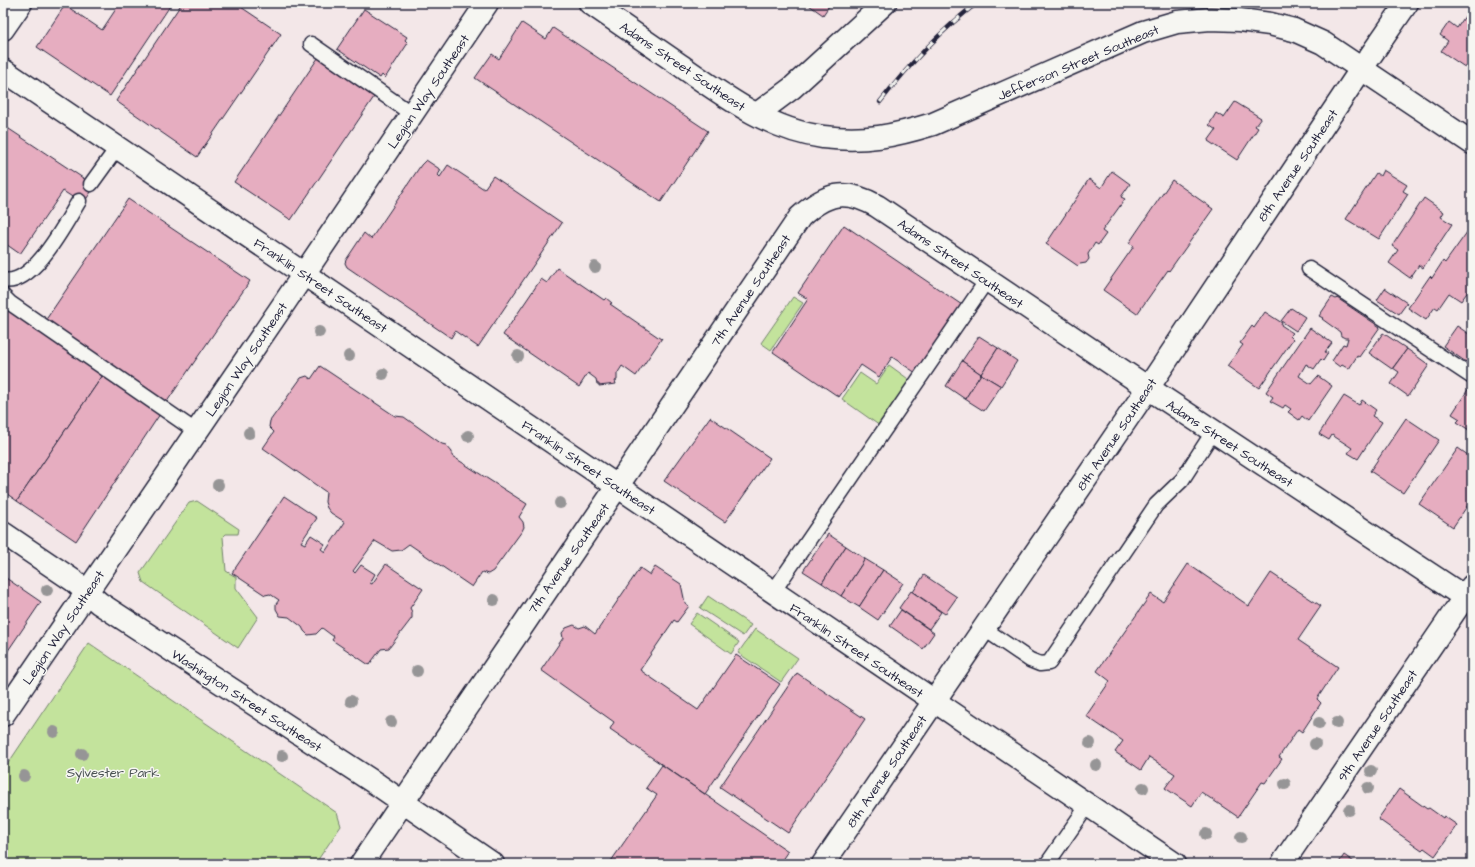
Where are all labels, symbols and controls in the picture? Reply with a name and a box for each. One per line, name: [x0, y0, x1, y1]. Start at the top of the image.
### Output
street label: Adams Street Southeast: [616, 18, 750, 116]
street label: Jefferson Street Southeast: [995, 20, 1163, 105]
street label: Legion Way Southeast: [384, 30, 475, 153]
street label: 8th Avenue Southeast: [1253, 105, 1343, 225]
street label: Adams Street Southeast: [894, 215, 1028, 313]
street label: 7th Avenue Southeast: [707, 230, 796, 350]
street label: Franklin Street Southeast: [250, 234, 391, 338]
street label: Legion Way Southeast: [202, 298, 293, 421]
street label: 8th Avenue Southeast: [1072, 374, 1162, 494]
street label: Adams Street Southeast: [1162, 396, 1297, 492]
street label: Franklin Street Southeast: [518, 416, 659, 520]
street label: 7th Avenue Southeast: [524, 499, 614, 618]
street label: Legion Way Southeast: [19, 566, 110, 689]
street label: Franklin Street Southeast: [786, 599, 927, 703]
street label: Washington Street Southeast: [167, 645, 326, 758]
street label: 9th Avenue Southeast: [1334, 666, 1422, 785]
street label: 8th Avenue Southeast: [842, 711, 932, 831]
park label: Sylvester Park: [67, 764, 159, 783]

